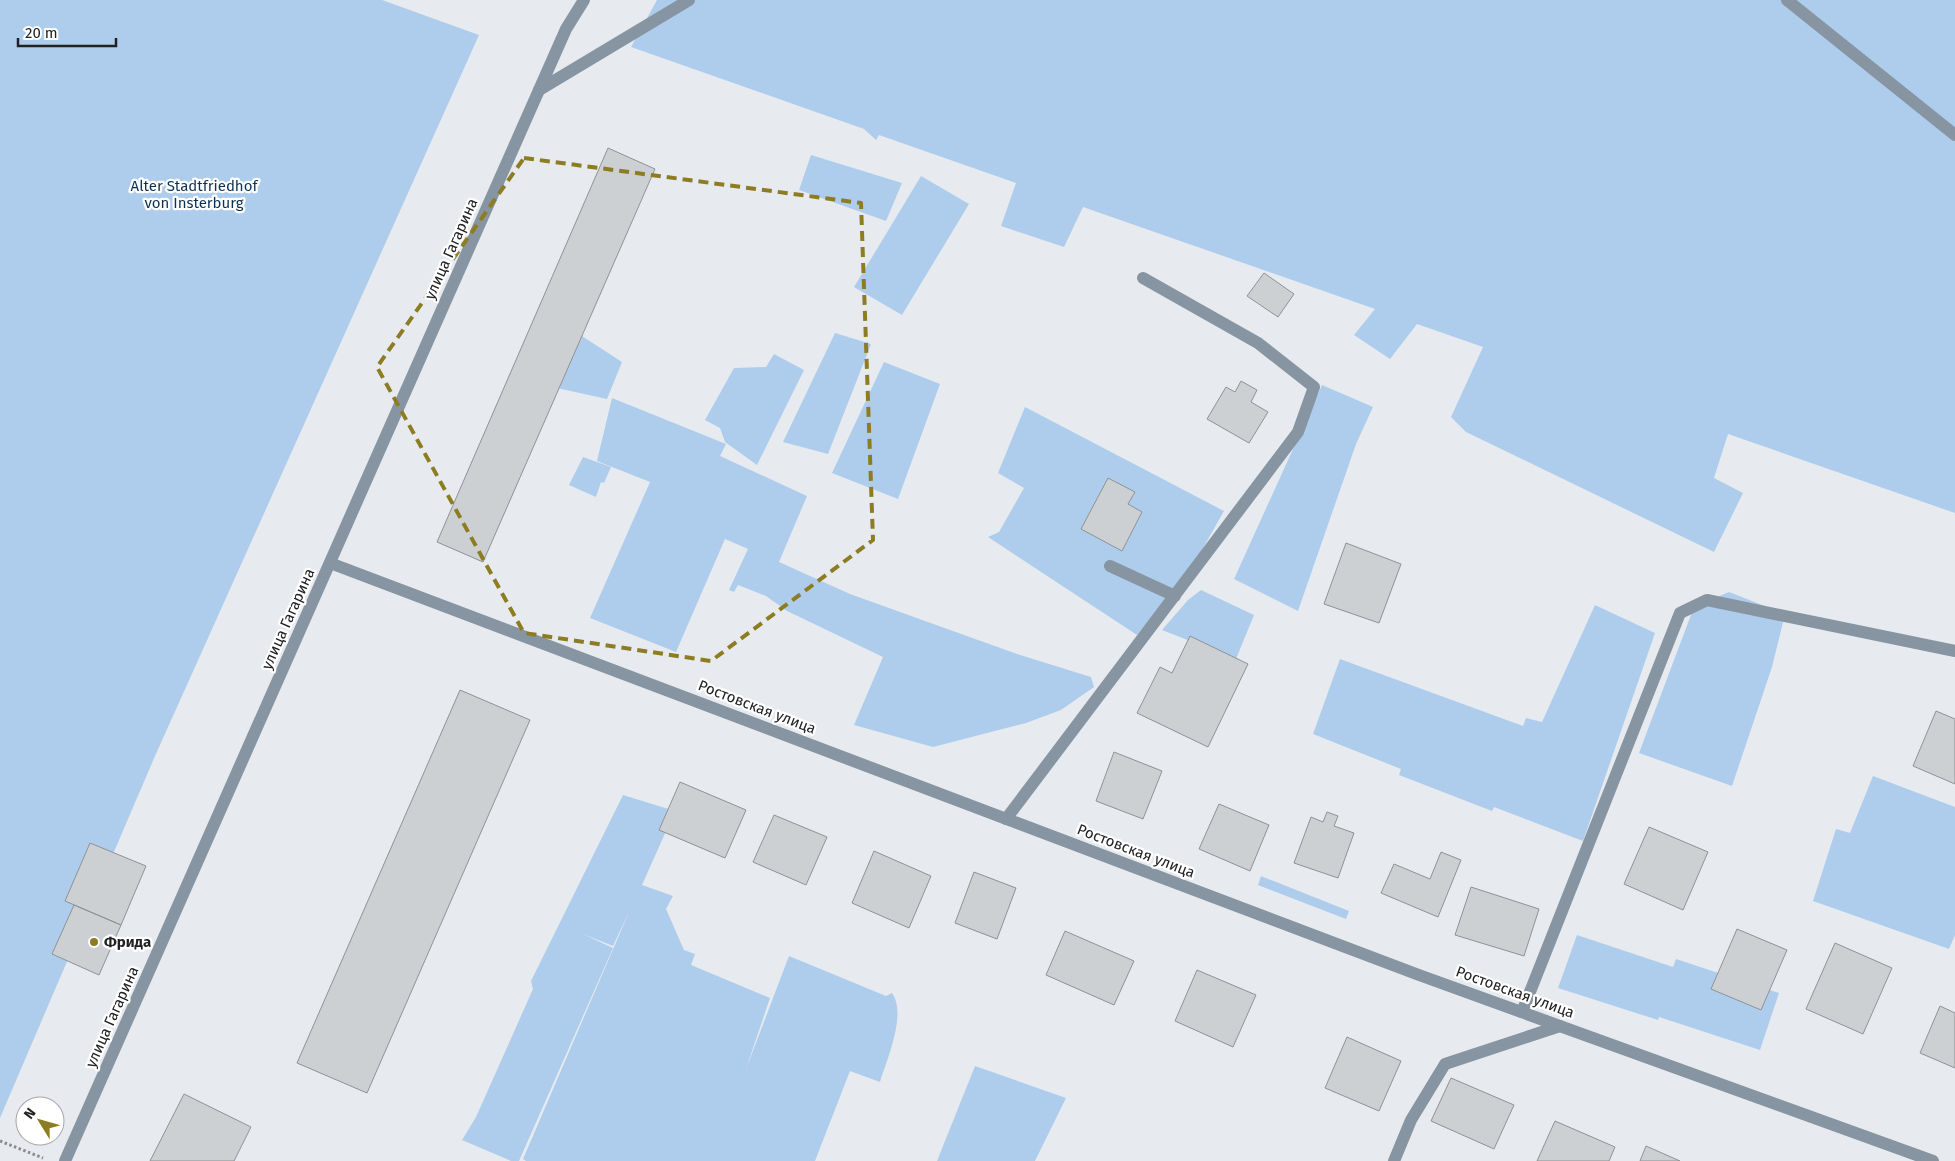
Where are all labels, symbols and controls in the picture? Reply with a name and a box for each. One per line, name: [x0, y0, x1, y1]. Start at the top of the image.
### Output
scale bar: [18, 15, 115, 47]
text: 20 m: [25, 24, 58, 42]
park label: Alter Stadtfriedhof von Insterburg: [131, 177, 258, 212]
street label: улица Гагарина: [421, 196, 481, 302]
street label: улица Гагарина: [258, 566, 318, 672]
street label: Ростовская улица: [696, 676, 818, 738]
street label: Ростовская улица: [1075, 820, 1197, 882]
place label: Фрида: [104, 933, 151, 951]
marker: Фрида: [88, 936, 100, 948]
street label: Ростовская улица: [1453, 962, 1577, 1022]
street label: улица Гагарина: [82, 964, 142, 1070]
north arrow: [15, 1096, 65, 1146]
text: N: [20, 1105, 40, 1122]

